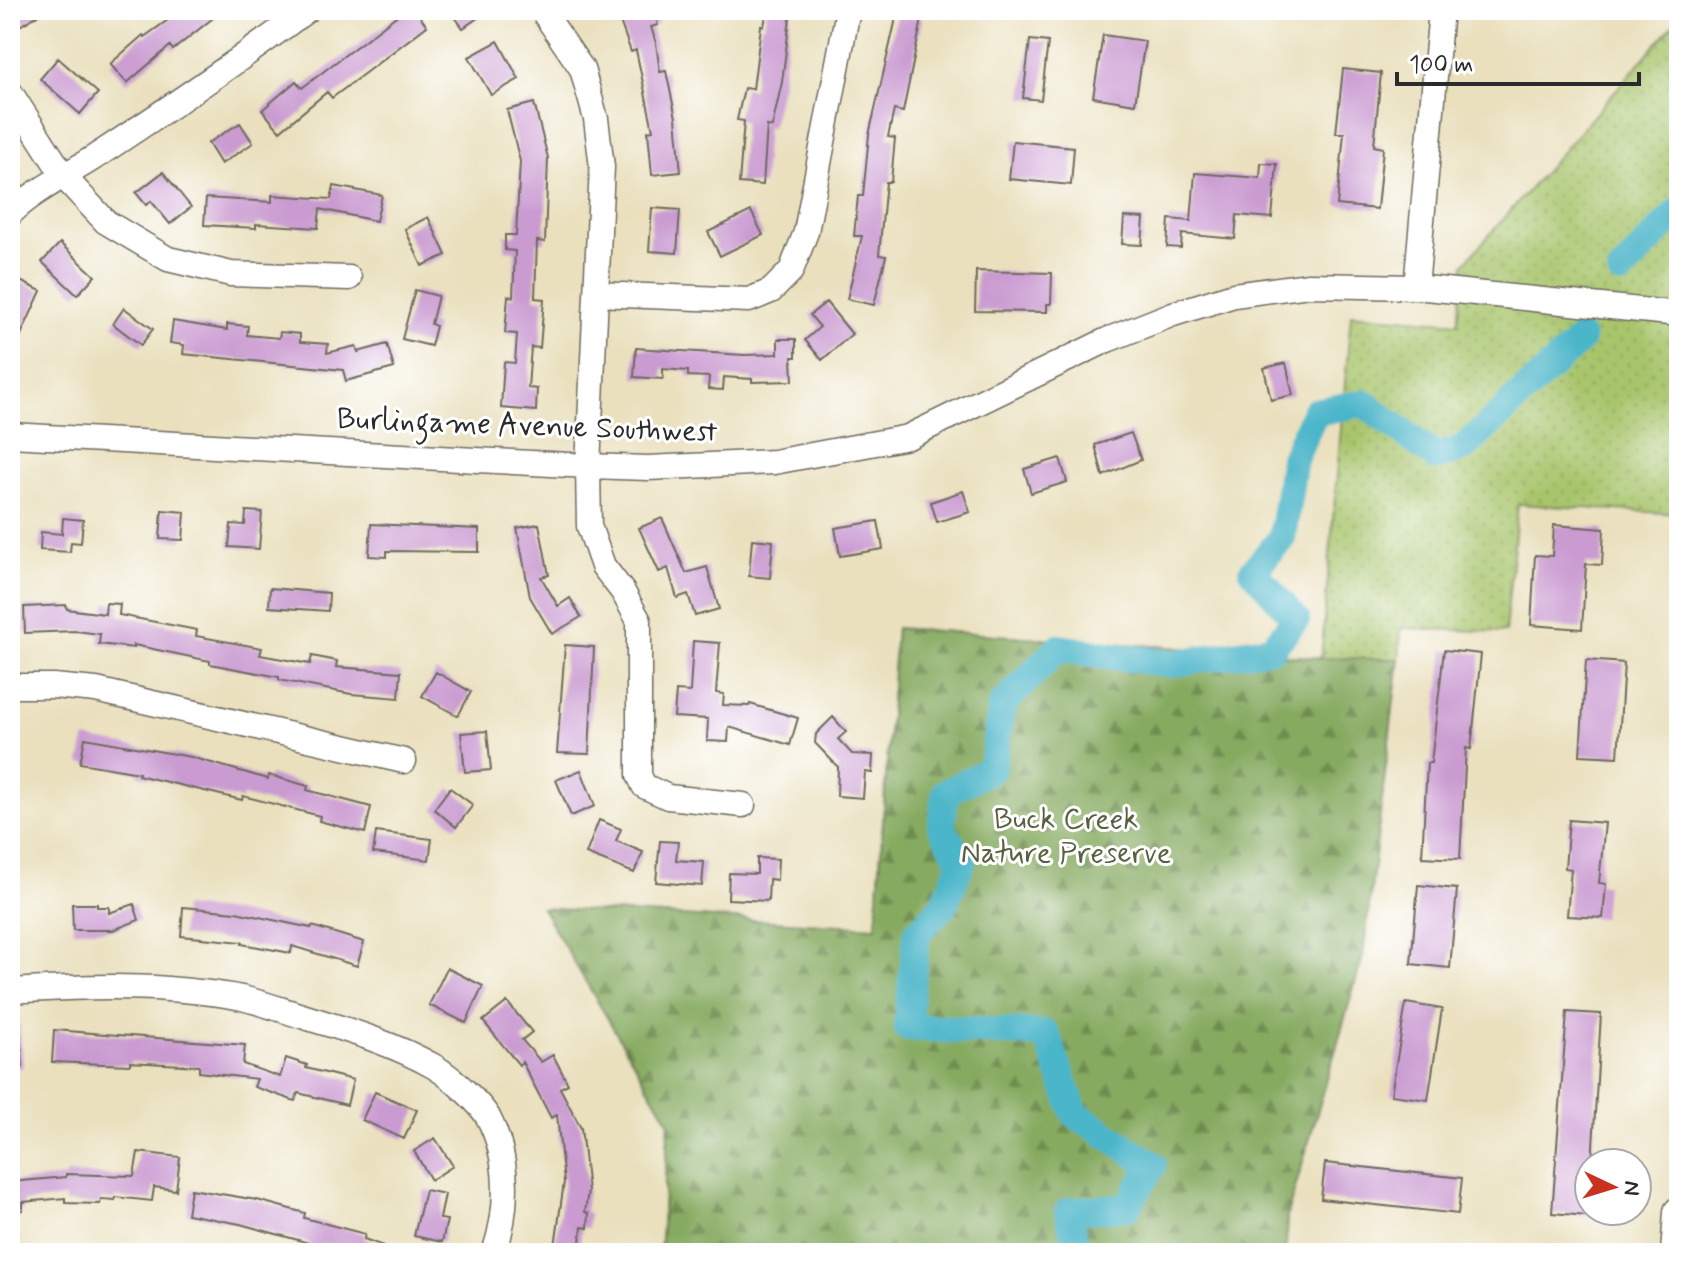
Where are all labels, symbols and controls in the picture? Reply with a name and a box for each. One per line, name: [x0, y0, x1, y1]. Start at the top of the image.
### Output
scale bar: [1397, 36, 1639, 86]
text: 100 m: [1409, 50, 1473, 81]
street label: Burlingame Avenue Southwest: [336, 400, 718, 455]
park label: Buck Creek Nature Preserve: [961, 800, 1171, 873]
north arrow: [1573, 1147, 1653, 1227]
text: N: [1616, 1180, 1645, 1197]

